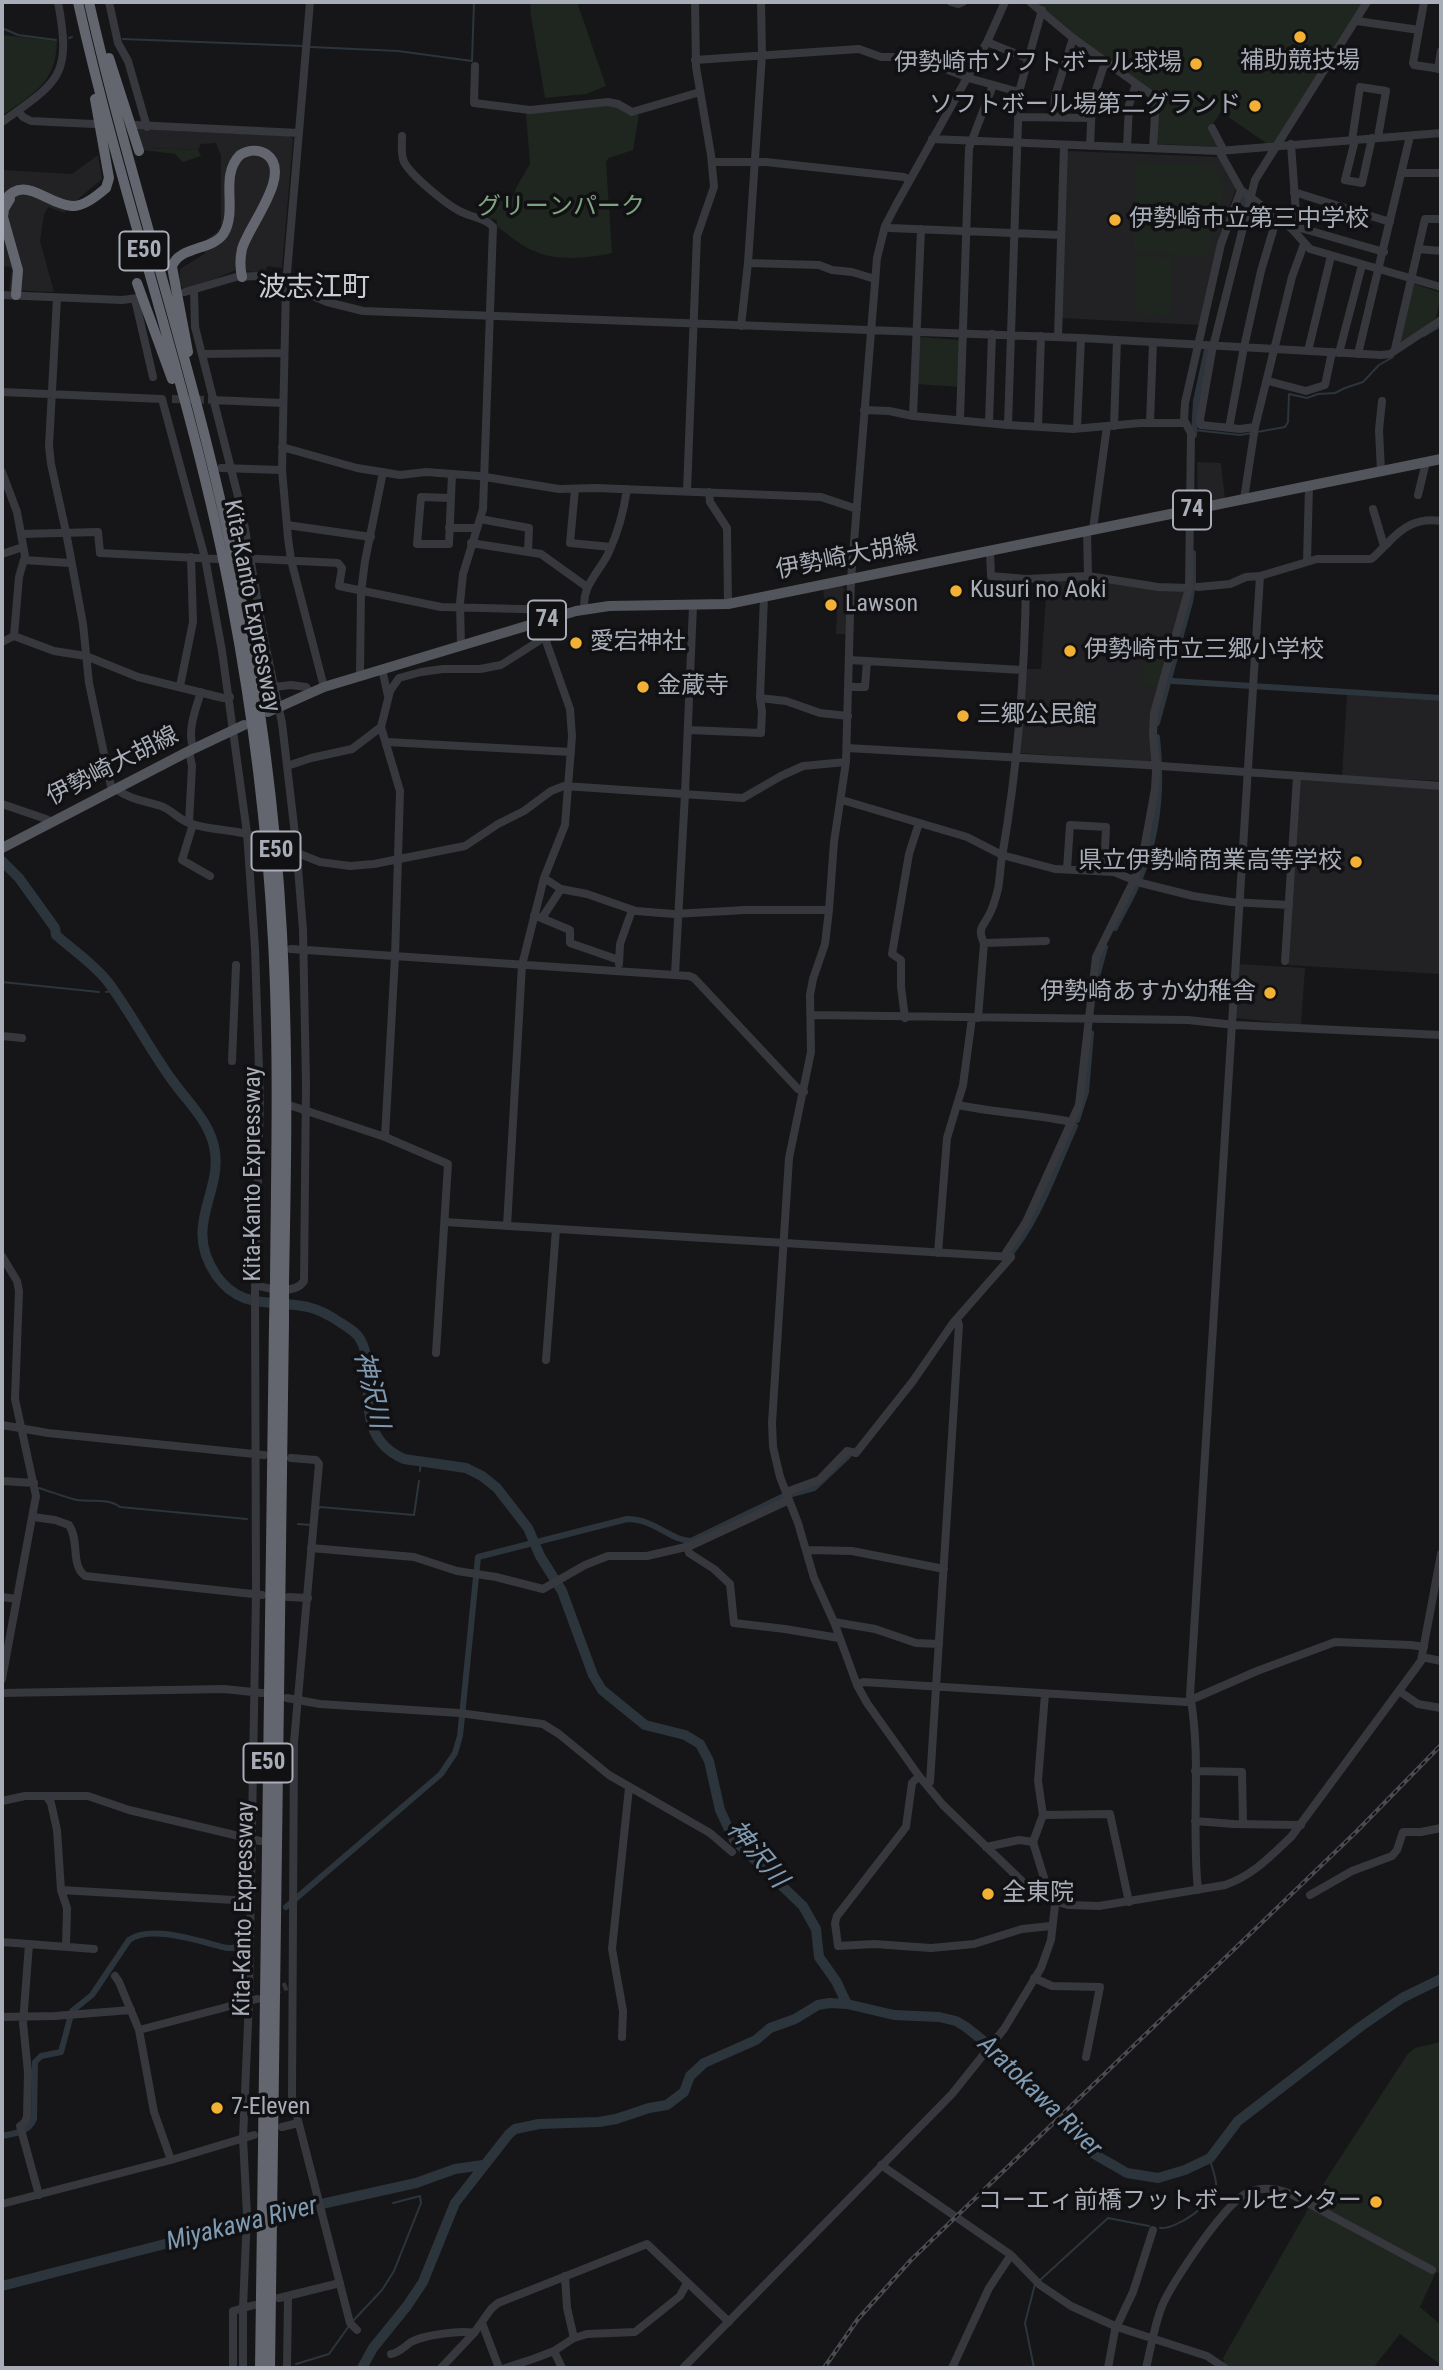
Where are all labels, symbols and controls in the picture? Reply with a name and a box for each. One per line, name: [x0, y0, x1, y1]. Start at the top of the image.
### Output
marker: 補助競技場: [1292, 29, 1308, 45]
place label: 補助競技場: [1240, 48, 1360, 76]
place label: 伊勢崎市ソフトボール球場: [894, 50, 1182, 78]
marker: 伊勢崎市ソフトボール球場: [1188, 56, 1204, 72]
place label: ソフトボール場第二グランド: [929, 92, 1241, 120]
marker: ソフトボール場第二グランド: [1247, 98, 1263, 114]
park label: グリーンパーク: [477, 194, 645, 222]
place label: 伊勢崎市立第三中学校: [1129, 206, 1369, 234]
marker: 伊勢崎市立第三中学校: [1107, 212, 1123, 228]
road number: E50: [120, 232, 168, 270]
district label: 波志江町: [258, 272, 370, 306]
road number: 74: [1173, 490, 1211, 530]
street label: Kita-Kanto Expressway: [216, 498, 286, 714]
street label: 伊勢崎大胡線: [774, 530, 920, 586]
place label: Kusuri no Aoki: [970, 577, 1107, 605]
marker: Kusuri no Aoki: [948, 583, 964, 599]
place label: Lawson: [845, 591, 918, 619]
marker: Lawson: [823, 597, 839, 613]
road number: 74: [528, 600, 566, 640]
place label: 愛宕神社: [590, 629, 686, 657]
marker: 愛宕神社: [568, 635, 584, 651]
place label: 伊勢崎市立三郷小学校: [1084, 637, 1324, 665]
marker: 伊勢崎市立三郷小学校: [1062, 643, 1078, 659]
place label: 金蔵寺: [657, 673, 729, 701]
marker: 金蔵寺: [635, 679, 651, 695]
place label: 三郷公民館: [977, 702, 1097, 730]
marker: 三郷公民館: [955, 708, 971, 724]
street label: 伊勢崎大胡線: [42, 721, 184, 813]
road number: E50: [252, 832, 300, 870]
place label: 県立伊勢崎商業高等学校: [1078, 848, 1342, 876]
marker: 県立伊勢崎商業高等学校: [1348, 854, 1364, 870]
place label: 伊勢崎あすか幼稚舎: [1040, 979, 1256, 1007]
marker: 伊勢崎あすか幼稚舎: [1262, 985, 1278, 1001]
street label: Kita-Kanto Expressway: [240, 1066, 268, 1282]
water label: 神沢川: [346, 1348, 394, 1432]
road number: E50: [244, 1744, 292, 1782]
street label: Kita-Kanto Expressway: [229, 1801, 261, 2017]
water label: 神沢川: [719, 1815, 793, 1895]
place label: 全東院: [1002, 1880, 1074, 1908]
marker: 全東院: [980, 1886, 996, 1902]
water label: Aratokawa River: [970, 2030, 1108, 2164]
place label: 7-Eleven: [231, 2094, 310, 2122]
marker: 7-Eleven: [209, 2100, 225, 2116]
place label: コーエィ前橋フットボールセンター: [978, 2188, 1362, 2216]
water label: Miyakawa River: [163, 2191, 321, 2259]
marker: コーエィ前橋フットボールセンター: [1368, 2194, 1384, 2210]

